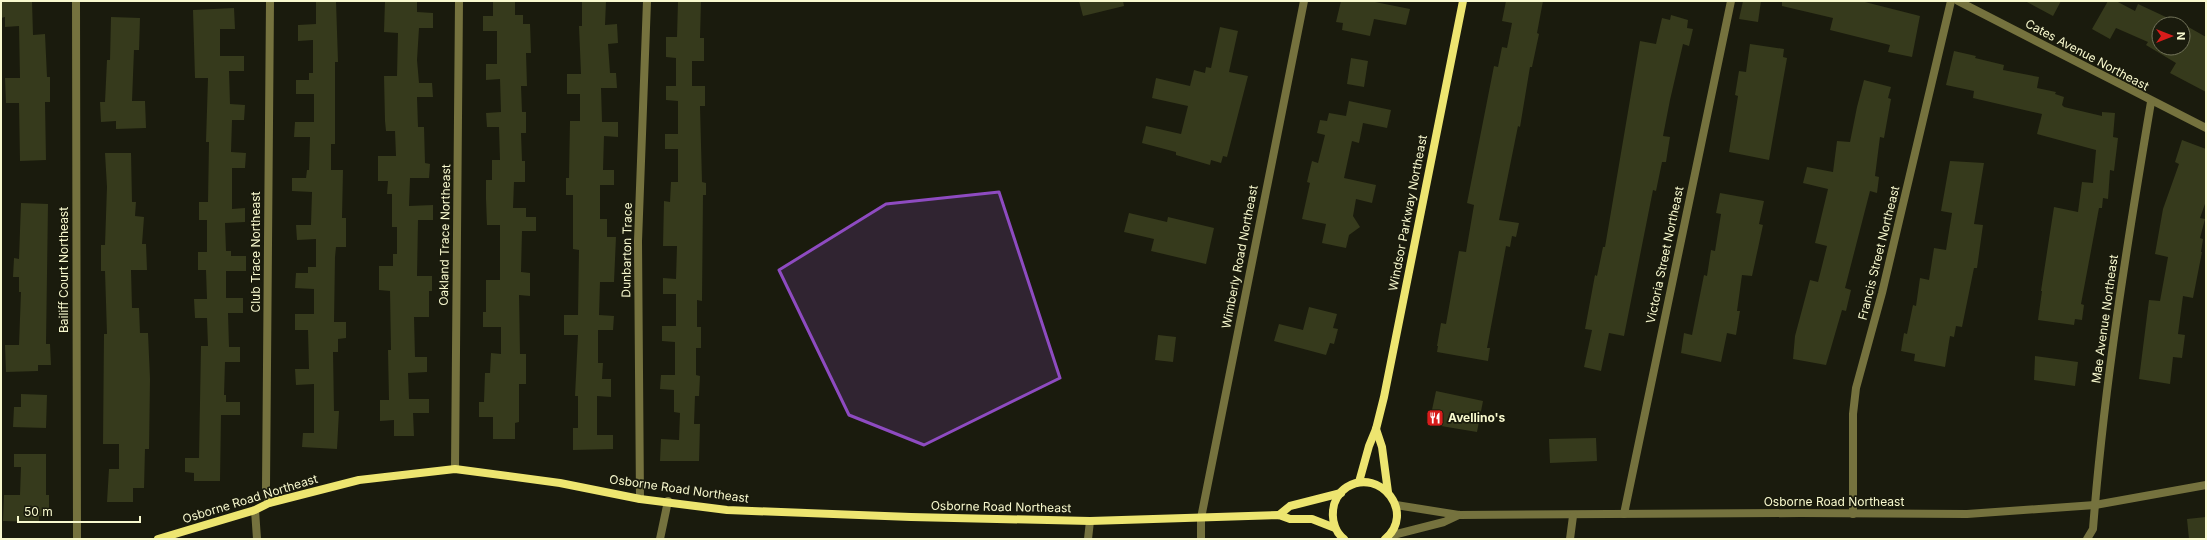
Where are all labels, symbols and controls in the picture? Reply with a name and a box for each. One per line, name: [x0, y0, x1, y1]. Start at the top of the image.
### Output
street label: Cates Avenue Northeast: [2023, 16, 2152, 94]
north arrow: [2151, 16, 2191, 56]
text: N: [2174, 32, 2188, 40]
street label: Windsor Parkway Northeast: [1385, 133, 1430, 292]
street label: Oakland Trace Northeast: [436, 164, 453, 306]
street label: Wimberly Road Northeast: [1218, 184, 1261, 330]
street label: Francis Street Northeast: [1855, 184, 1902, 322]
street label: Victoria Street Northeast: [1643, 185, 1686, 325]
street label: Club Trace Northeast: [248, 191, 263, 313]
street label: Dunbarton Trace: [618, 202, 635, 298]
street label: Bailiff Court Northeast: [56, 207, 71, 333]
street label: Mae Avenue Northeast: [2088, 254, 2121, 384]
restaurant icon: Avellino's: [1425, 408, 1445, 428]
place label: Avellino's: [1448, 410, 1506, 425]
street label: Osborne Road Northeast: [180, 471, 319, 526]
street label: Osborne Road Northeast: [608, 471, 750, 506]
street label: Osborne Road Northeast: [1764, 494, 1904, 509]
scale bar: [18, 498, 140, 524]
street label: Osborne Road Northeast: [931, 498, 1072, 515]
text: 50 m: [24, 504, 53, 519]

